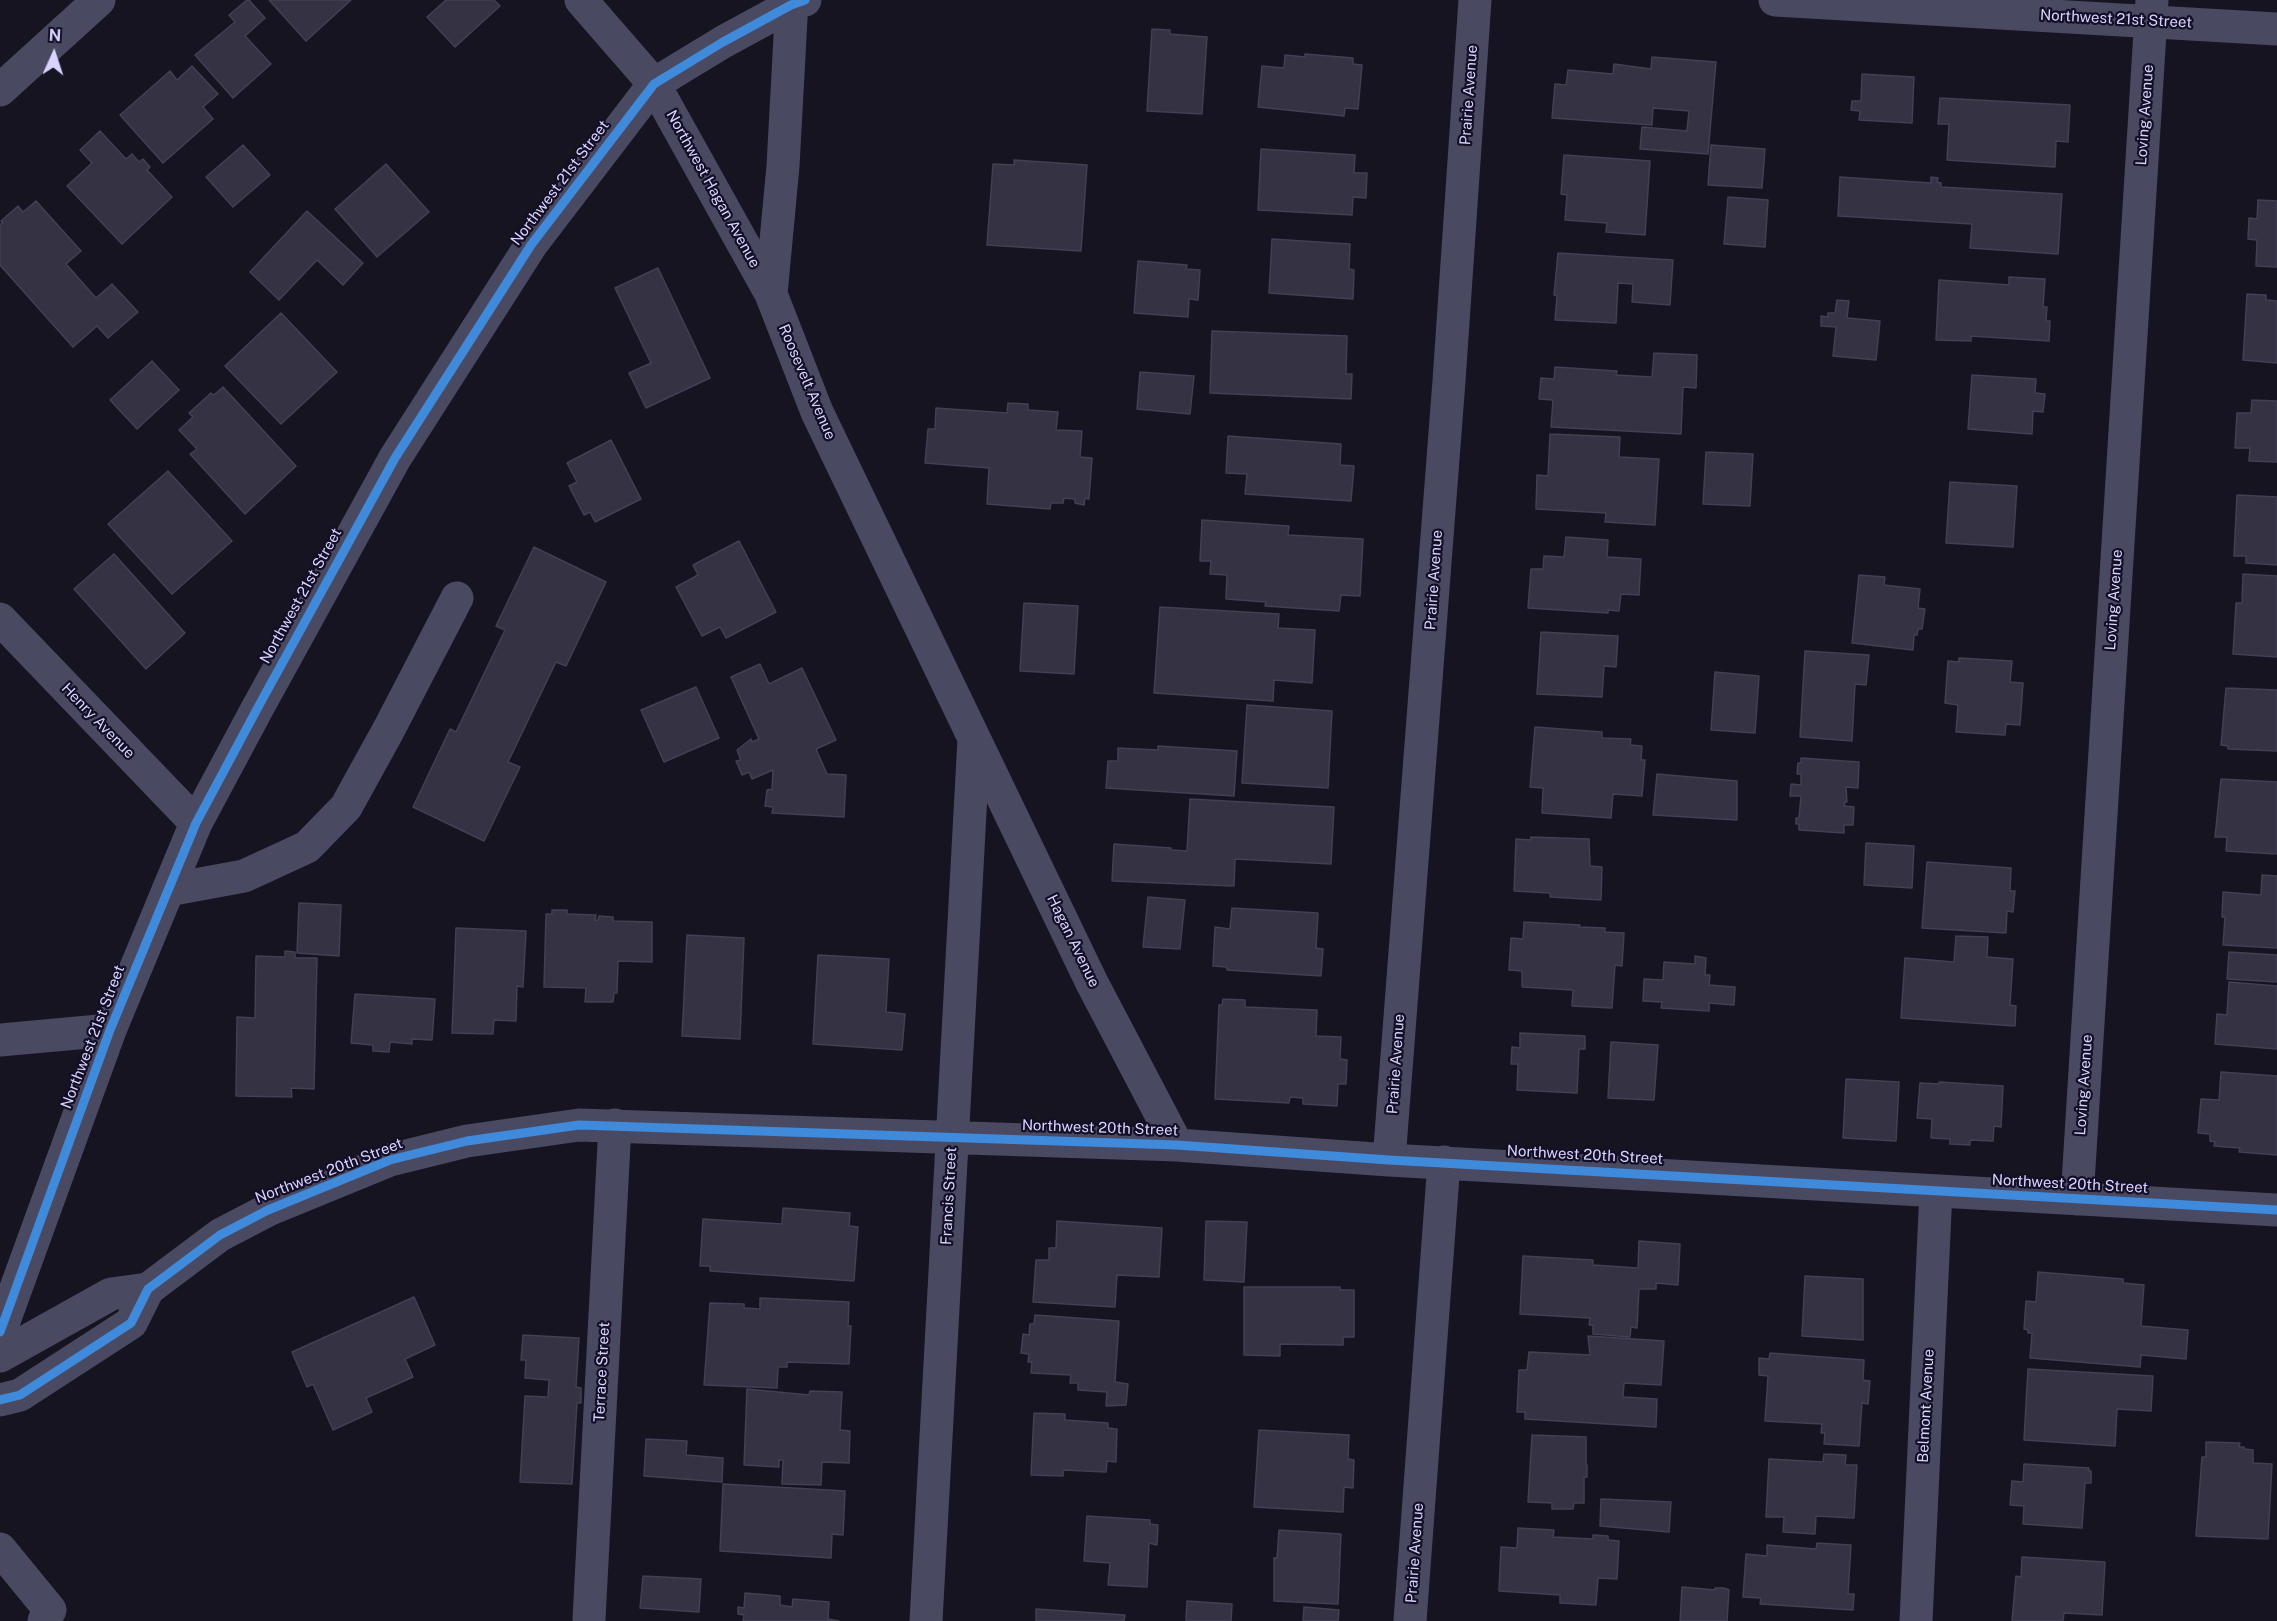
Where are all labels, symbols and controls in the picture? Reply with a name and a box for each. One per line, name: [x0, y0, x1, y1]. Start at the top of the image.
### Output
street label: Northwest 21st Street: [2040, 6, 2192, 32]
north arrow: [24, 24, 84, 84]
text: N: [48, 26, 62, 45]
street label: Prairie Avenue: [1457, 44, 1481, 146]
street label: Loving Avenue: [2132, 64, 2158, 166]
street label: Northwest Hagan Avenue: [662, 107, 764, 271]
street label: Northwest 21st Street: [507, 117, 613, 249]
street label: Roosevelt Avenue: [775, 322, 839, 442]
street label: Northwest 21st Street: [256, 525, 346, 667]
street label: Prairie Avenue: [1422, 529, 1446, 631]
street label: Loving Avenue: [2101, 549, 2127, 651]
street label: Henry Avenue: [58, 680, 138, 762]
street label: Hagan Avenue: [1043, 892, 1103, 990]
street label: Northwest 21st Street: [57, 963, 129, 1111]
street label: Prairie Avenue: [1384, 1013, 1408, 1115]
street label: Loving Avenue: [2071, 1034, 2097, 1136]
street label: Northwest 20th Street: [1021, 1116, 1179, 1140]
street label: Northwest 20th Street: [253, 1135, 405, 1207]
street label: Northwest 20th Street: [1506, 1142, 1664, 1168]
street label: Francis Street: [937, 1146, 961, 1246]
street label: Northwest 20th Street: [1991, 1171, 2149, 1197]
street label: Terrace Street: [590, 1322, 614, 1422]
street label: Belmont Avenue: [1914, 1349, 1938, 1463]
street label: Prairie Avenue: [1403, 1502, 1427, 1604]

